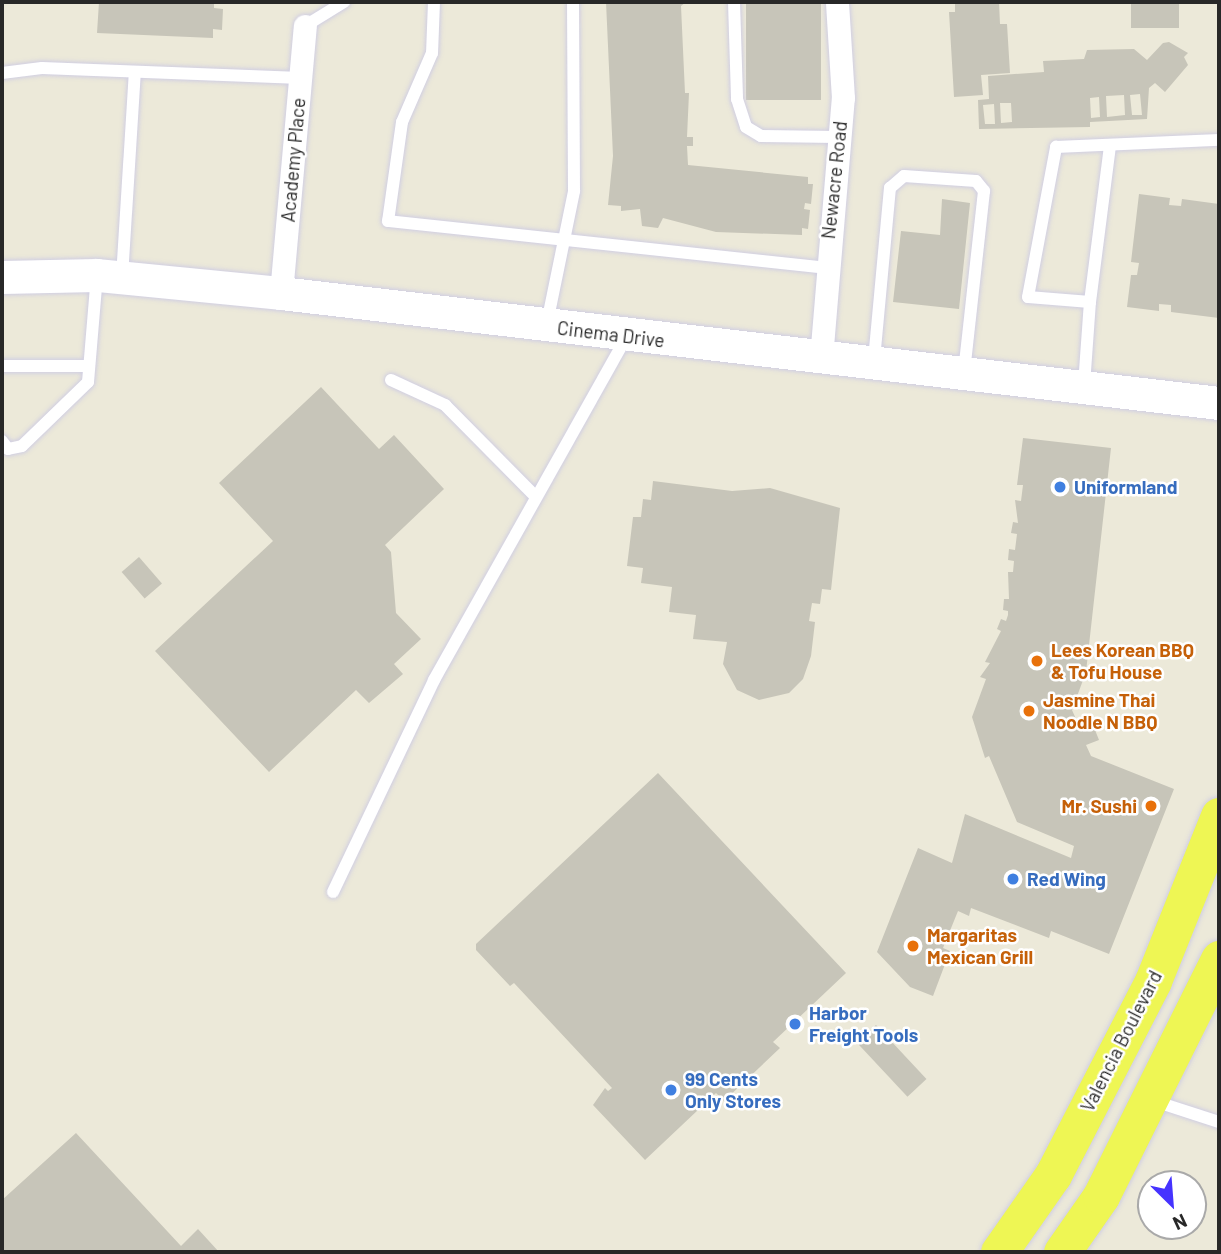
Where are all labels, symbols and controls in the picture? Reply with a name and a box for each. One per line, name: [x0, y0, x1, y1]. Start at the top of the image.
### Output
street label: Academy Place: [276, 97, 310, 223]
street label: Newacre Road: [816, 120, 852, 240]
street label: Cinema Drive: [556, 316, 666, 352]
place label: Uniformland: [1074, 476, 1177, 498]
marker: Uniformland: [1052, 479, 1068, 495]
place label: Lees Korean BBQ & Tofu House: [1051, 639, 1194, 683]
marker: Lees Korean BBQ & Tofu House: [1029, 653, 1045, 669]
place label: Jasmine Thai Noodle N BBQ: [1043, 689, 1158, 733]
marker: Jasmine Thai Noodle N BBQ: [1021, 703, 1037, 719]
place label: Mr. Sushi: [1062, 795, 1137, 817]
marker: Mr. Sushi: [1143, 798, 1159, 814]
place label: Red Wing: [1027, 868, 1106, 890]
marker: Red Wing: [1005, 871, 1021, 887]
place label: Margaritas Mexican Grill: [927, 924, 1033, 968]
marker: Margaritas Mexican Grill: [905, 938, 921, 954]
street label: Valencia Boulevard: [1076, 967, 1166, 1115]
place label: Harbor Freight Tools: [809, 1002, 918, 1046]
marker: Harbor Freight Tools: [787, 1016, 803, 1032]
place label: 99 Cents Only Stores: [685, 1068, 781, 1112]
marker: 99 Cents Only Stores: [663, 1082, 679, 1098]
north arrow: [1137, 1170, 1207, 1240]
text: N: [1170, 1210, 1191, 1236]

